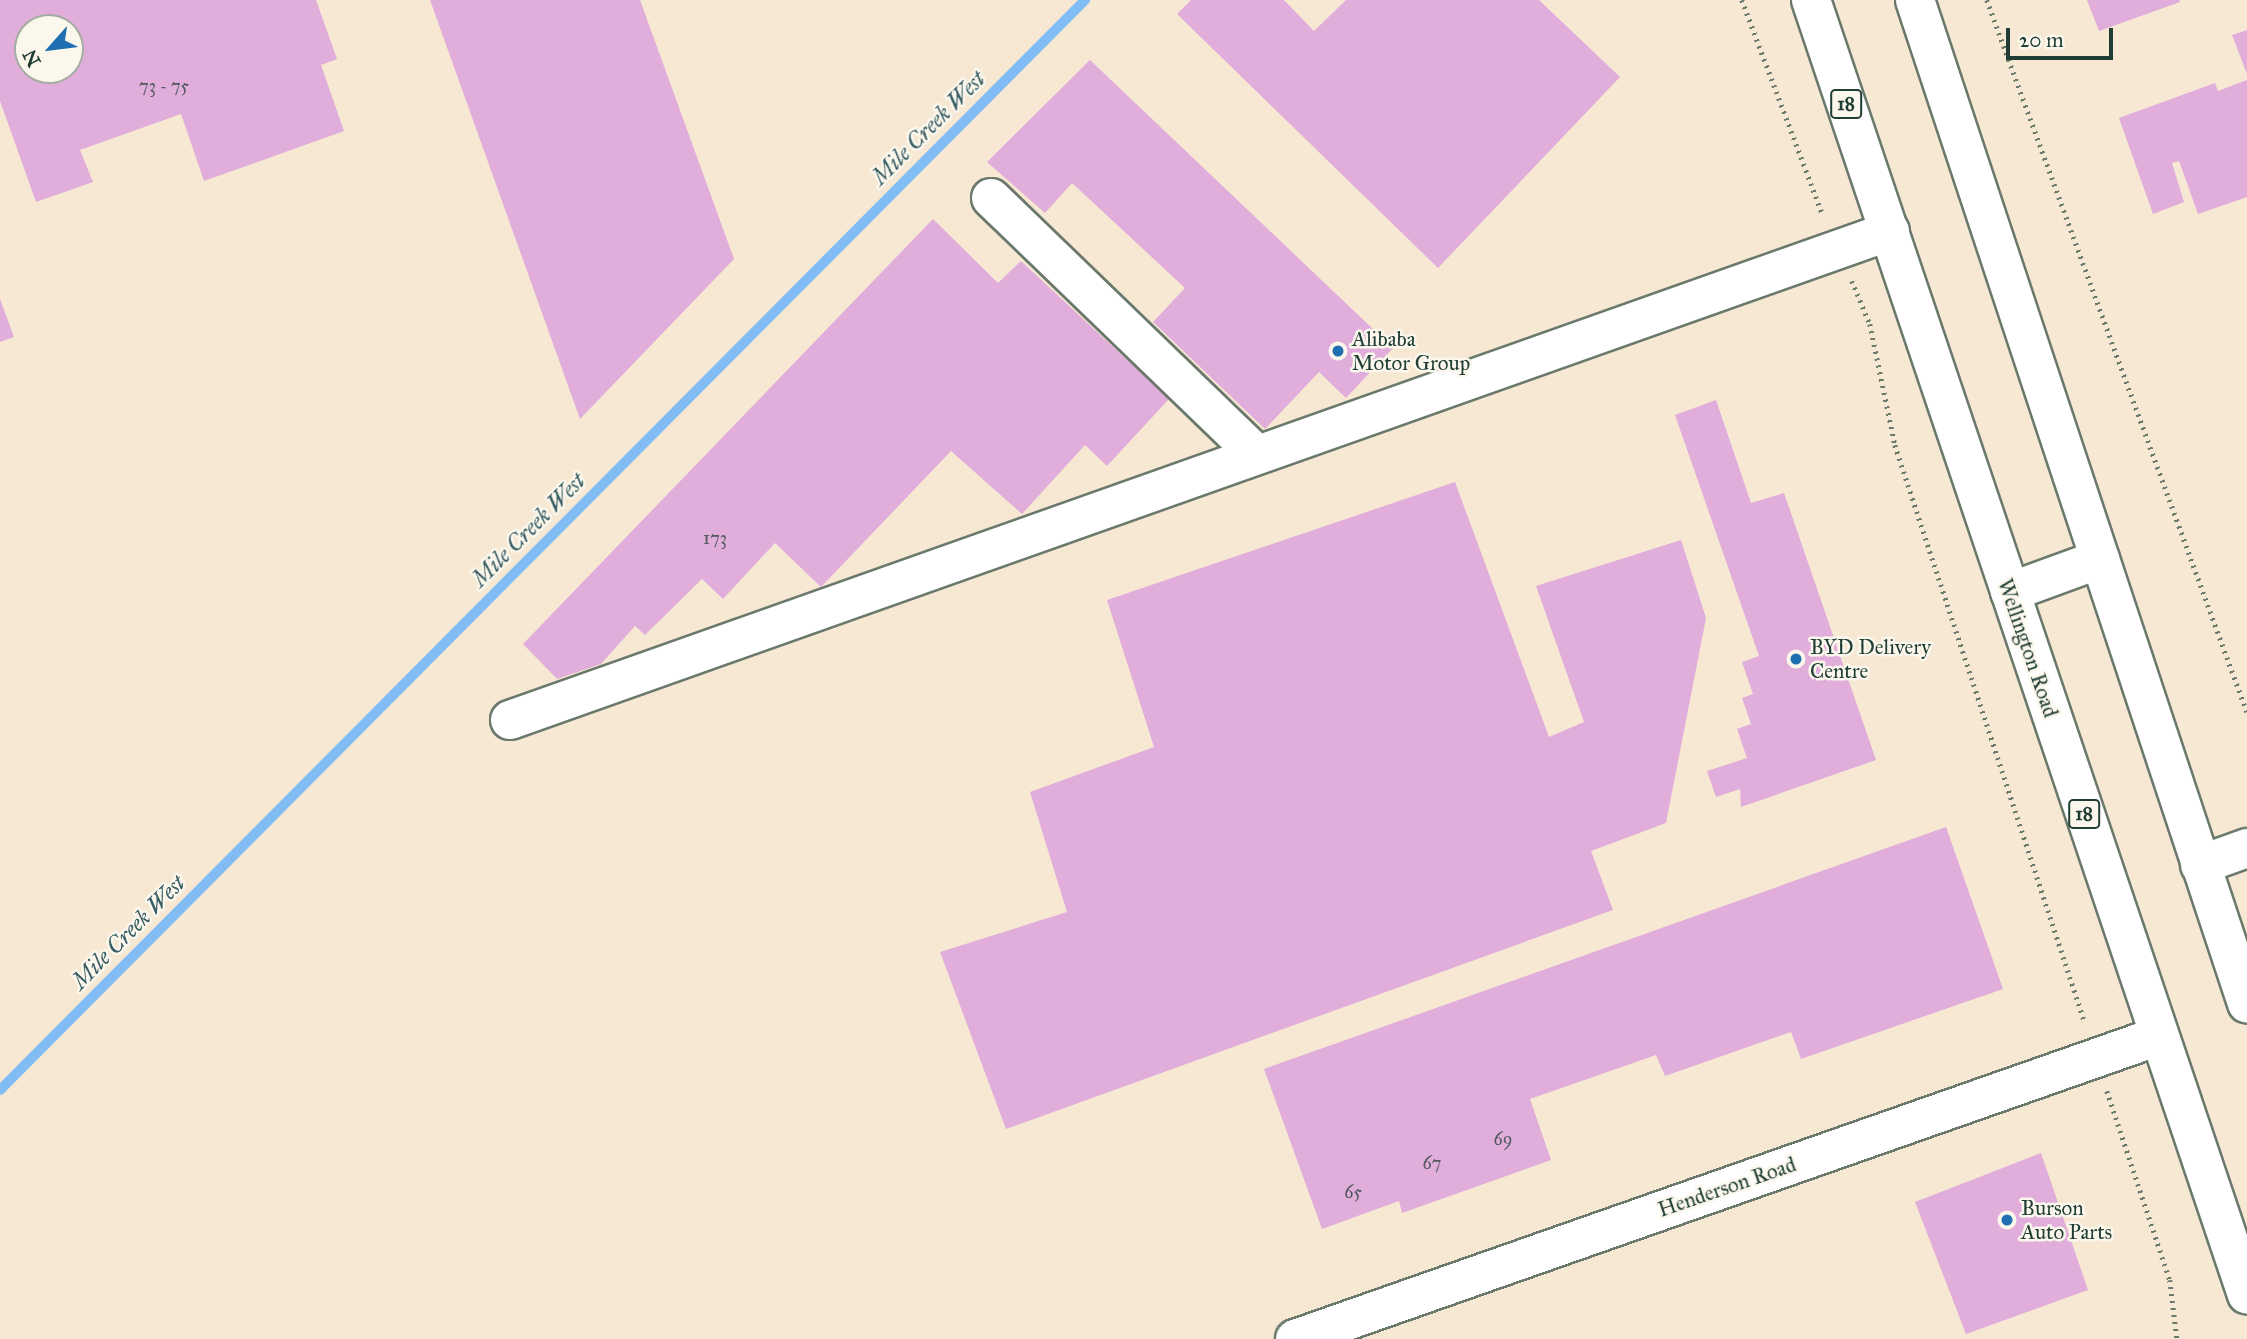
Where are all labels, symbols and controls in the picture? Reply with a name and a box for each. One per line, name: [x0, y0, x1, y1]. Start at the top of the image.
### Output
north arrow: [14, 14, 84, 84]
scale bar: [2009, 14, 2116, 58]
text: 20 m: [2019, 27, 2064, 53]
text: N: [18, 46, 46, 71]
water label: Mile Creek West: [865, 65, 991, 191]
house number: 73 - 75: [139, 75, 189, 97]
road number: 18: [1828, 88, 1864, 120]
place label: Alibaba Motor Group: [1352, 326, 1470, 376]
marker: Alibaba Motor Group: [1330, 343, 1346, 359]
water label: Mile Creek West: [465, 467, 591, 593]
house number: 173: [703, 527, 727, 549]
street label: Wellington Road: [1992, 575, 2064, 721]
place label: BYD Delivery Centre: [1810, 634, 1931, 684]
marker: BYD Delivery Centre: [1788, 651, 1804, 667]
road number: 18: [2066, 799, 2102, 830]
water label: Mile Creek West: [65, 869, 191, 995]
house number: 69: [1494, 1128, 1512, 1150]
house number: 67: [1423, 1152, 1441, 1174]
street label: Henderson Road: [1655, 1152, 1799, 1222]
house number: 65: [1344, 1181, 1362, 1203]
place label: Burson Auto Parts: [2021, 1195, 2112, 1245]
marker: Burson Auto Parts: [1999, 1212, 2015, 1228]

